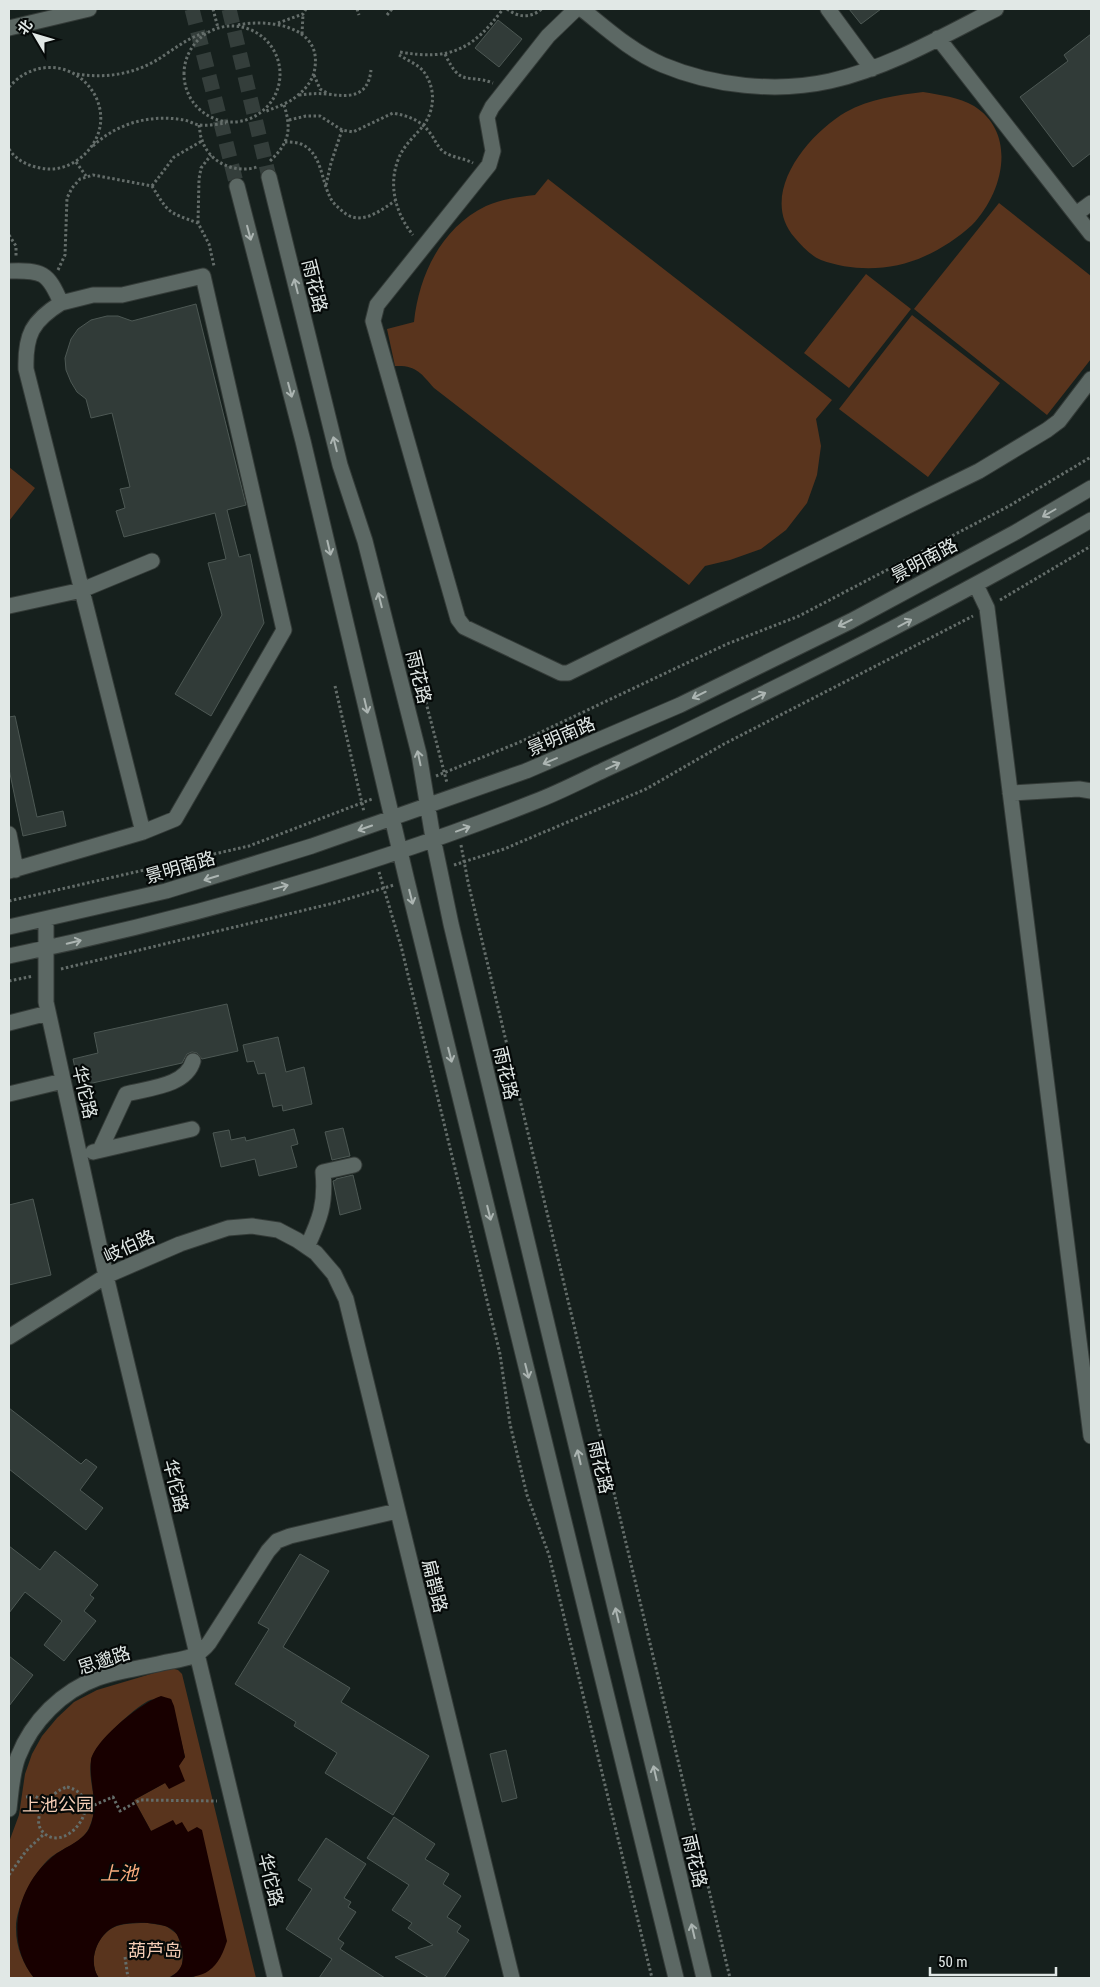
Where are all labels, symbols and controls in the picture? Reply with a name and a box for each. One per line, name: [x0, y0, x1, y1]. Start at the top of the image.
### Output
north arrow: [10, 10, 60, 60]
text: 北: [14, 17, 35, 37]
one-way arrow: [245, 225, 255, 241]
street label: 雨花路: [298, 257, 332, 315]
one-way arrow: [291, 279, 300, 295]
one-way arrow: [286, 382, 295, 398]
one-way arrow: [330, 437, 339, 453]
one-way arrow: [1043, 508, 1057, 518]
street label: 景明南路: [887, 534, 961, 586]
one-way arrow: [325, 540, 334, 556]
one-way arrow: [375, 592, 384, 608]
one-way arrow: [897, 618, 912, 628]
one-way arrow: [838, 619, 853, 629]
street label: 雨花路: [402, 648, 436, 706]
one-way arrow: [692, 691, 707, 700]
one-way arrow: [752, 691, 767, 701]
one-way arrow: [362, 698, 371, 714]
street label: 景明南路: [524, 712, 598, 760]
one-way arrow: [414, 750, 423, 766]
one-way arrow: [543, 756, 558, 766]
one-way arrow: [605, 761, 620, 770]
one-way arrow: [357, 823, 373, 833]
one-way arrow: [455, 824, 470, 833]
street label: 景明南路: [143, 847, 217, 887]
one-way arrow: [203, 873, 219, 883]
one-way arrow: [273, 882, 289, 892]
one-way arrow: [407, 889, 417, 905]
one-way arrow: [65, 937, 81, 946]
street label: 雨花路: [490, 1044, 522, 1102]
one-way arrow: [446, 1047, 455, 1063]
street label: 华佗路: [69, 1063, 101, 1121]
one-way arrow: [485, 1204, 494, 1220]
street label: 岐伯路: [100, 1225, 158, 1267]
one-way arrow: [523, 1362, 532, 1378]
street label: 雨花路: [585, 1438, 617, 1496]
one-way arrow: [574, 1449, 583, 1465]
street label: 华佗路: [159, 1457, 193, 1515]
street label: 扁鹊路: [418, 1557, 452, 1615]
one-way arrow: [612, 1607, 621, 1623]
street label: 思邈路: [75, 1642, 133, 1678]
one-way arrow: [650, 1765, 659, 1781]
park label: 上池公园: [22, 1794, 94, 1815]
street label: 雨花路: [679, 1832, 711, 1890]
street label: 华佗路: [254, 1851, 288, 1909]
water label: 上池: [100, 1862, 140, 1885]
one-way arrow: [688, 1923, 697, 1939]
park label: 葫芦岛: [128, 1940, 182, 1961]
scale bar: [930, 1944, 1056, 1976]
text: 50 m: [938, 1953, 968, 1971]

